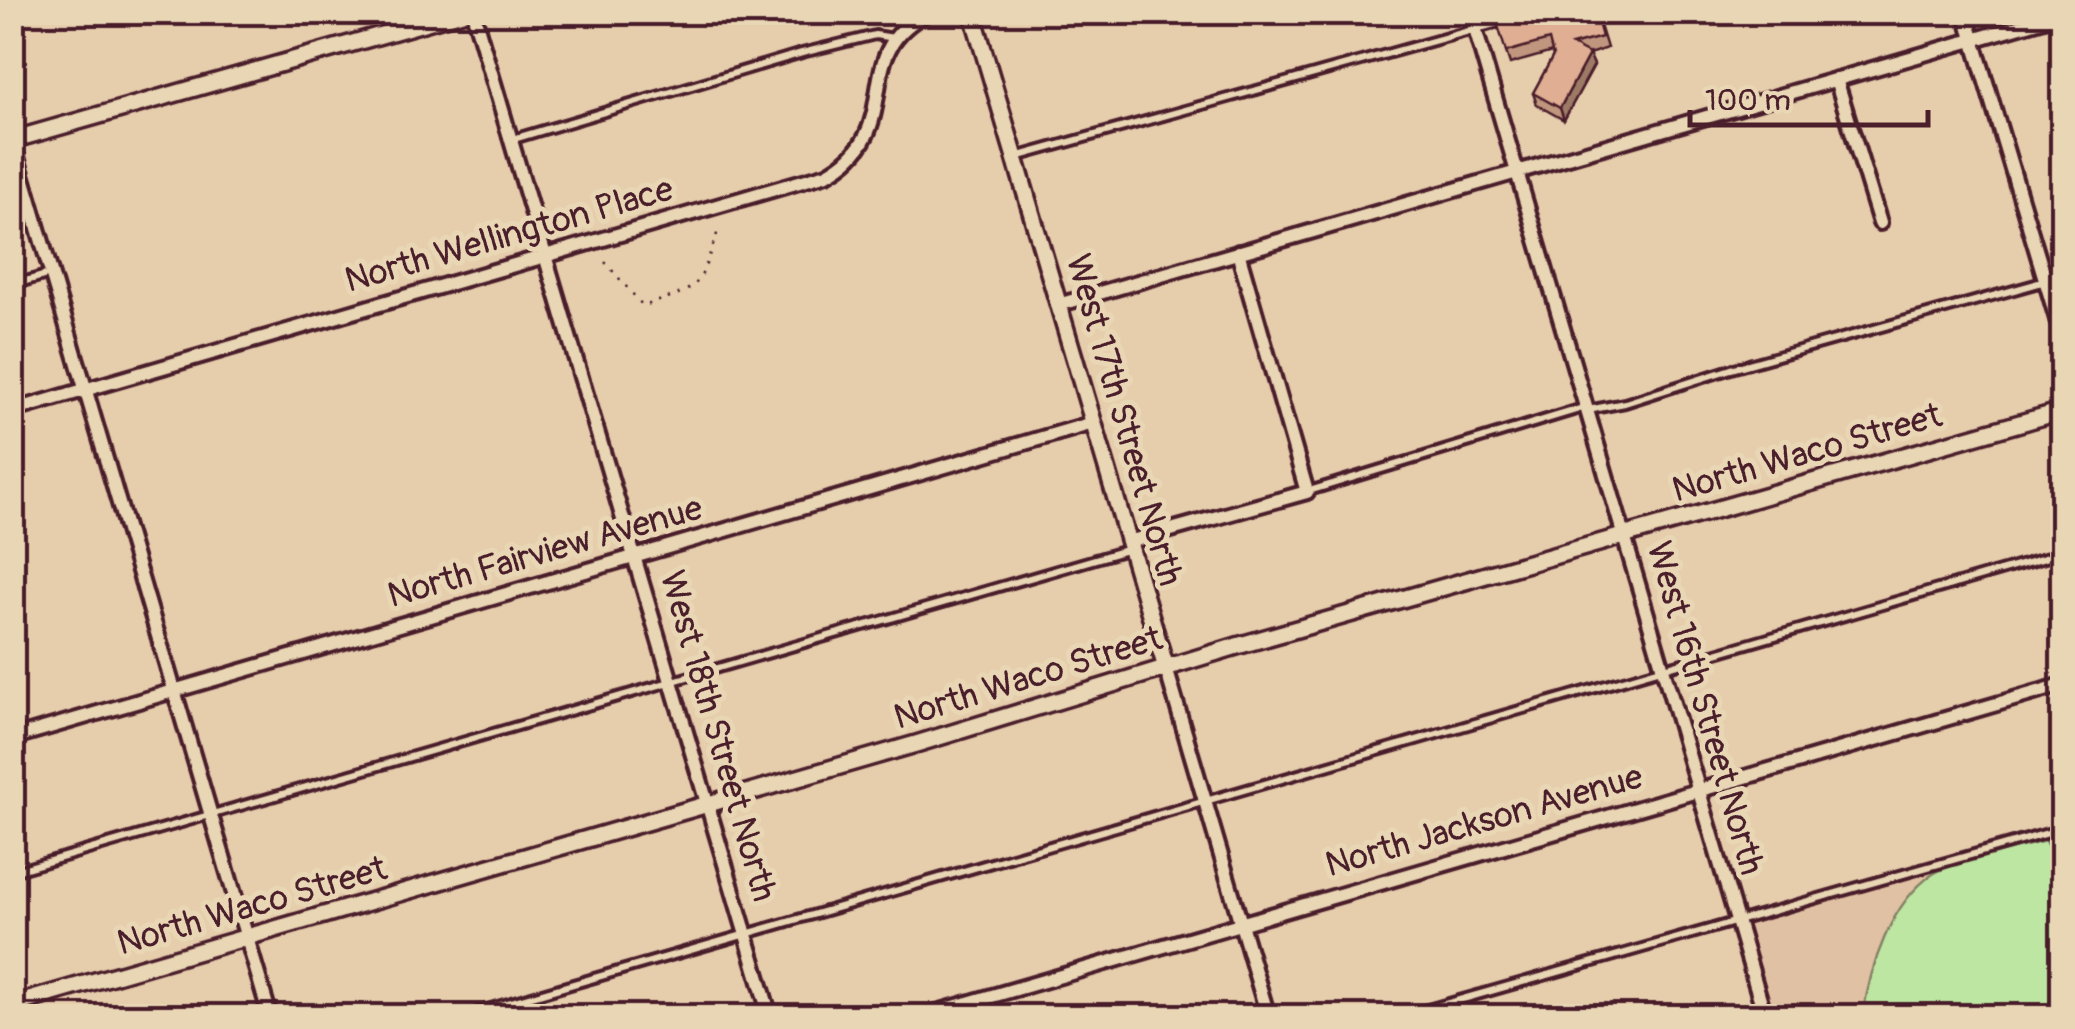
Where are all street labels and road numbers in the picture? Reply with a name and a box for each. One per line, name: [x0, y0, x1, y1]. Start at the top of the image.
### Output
street label: North Wellington Place: [340, 167, 678, 303]
street label: West 17th Street North: [1056, 249, 1192, 591]
street label: North Waco Street: [1667, 393, 1948, 513]
street label: North Fairview Avenue: [383, 486, 707, 618]
street label: West 16th Street North: [1636, 536, 1774, 880]
street label: West 18th Street North: [650, 566, 786, 906]
street label: North Waco Street: [888, 616, 1168, 740]
street label: North Jackson Avenue: [1320, 755, 1648, 887]
street label: North Waco Street: [112, 846, 393, 966]

